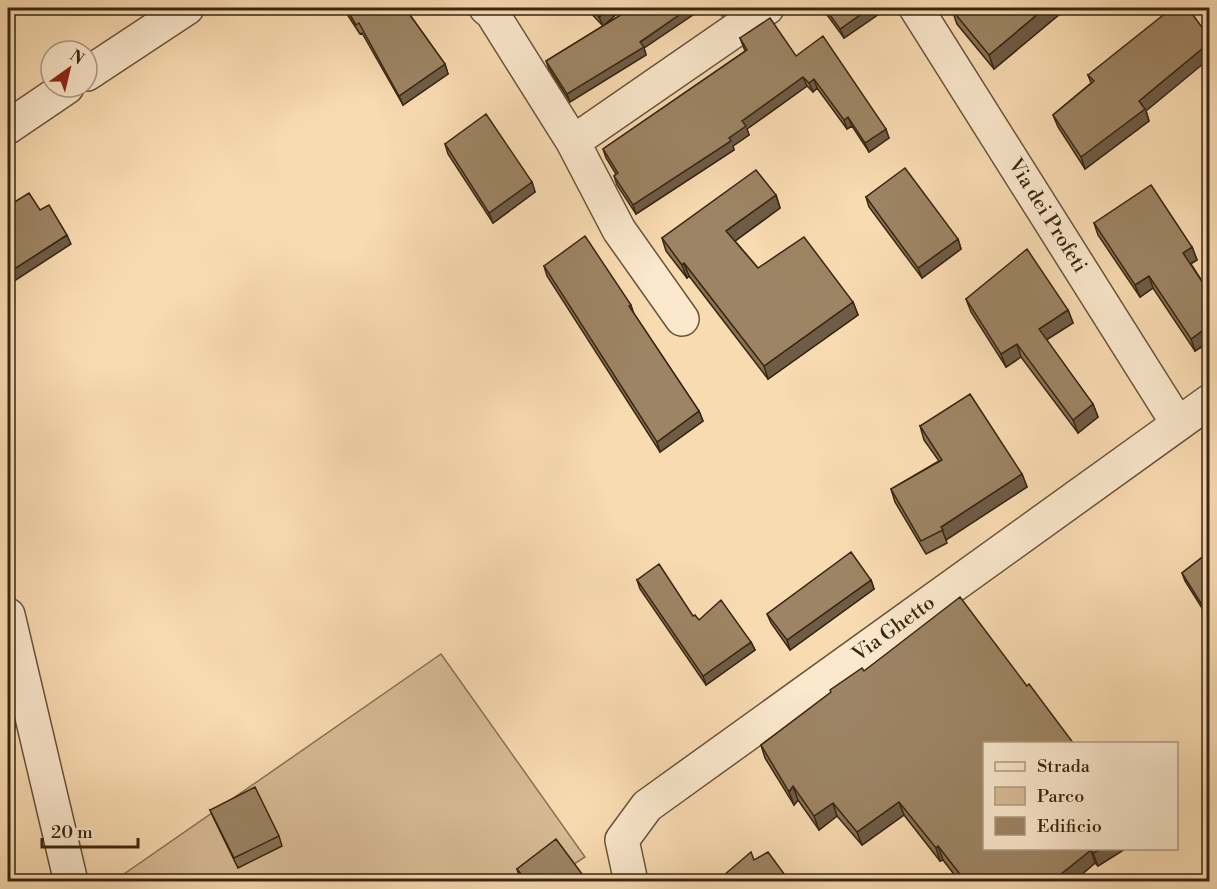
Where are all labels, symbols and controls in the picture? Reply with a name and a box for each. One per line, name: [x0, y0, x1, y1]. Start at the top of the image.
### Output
north arrow: [39, 39, 99, 99]
text: N: [66, 46, 88, 69]
street label: Via dei Profeti: [1001, 153, 1092, 278]
street label: Via Ghetto: [847, 591, 940, 668]
legend: [983, 742, 1178, 850]
text: Strada: [1037, 755, 1091, 778]
text: Parco: [1037, 785, 1084, 808]
scale bar: [42, 811, 138, 849]
text: Edificio: [1037, 815, 1102, 838]
text: 20 m: [51, 821, 93, 844]

